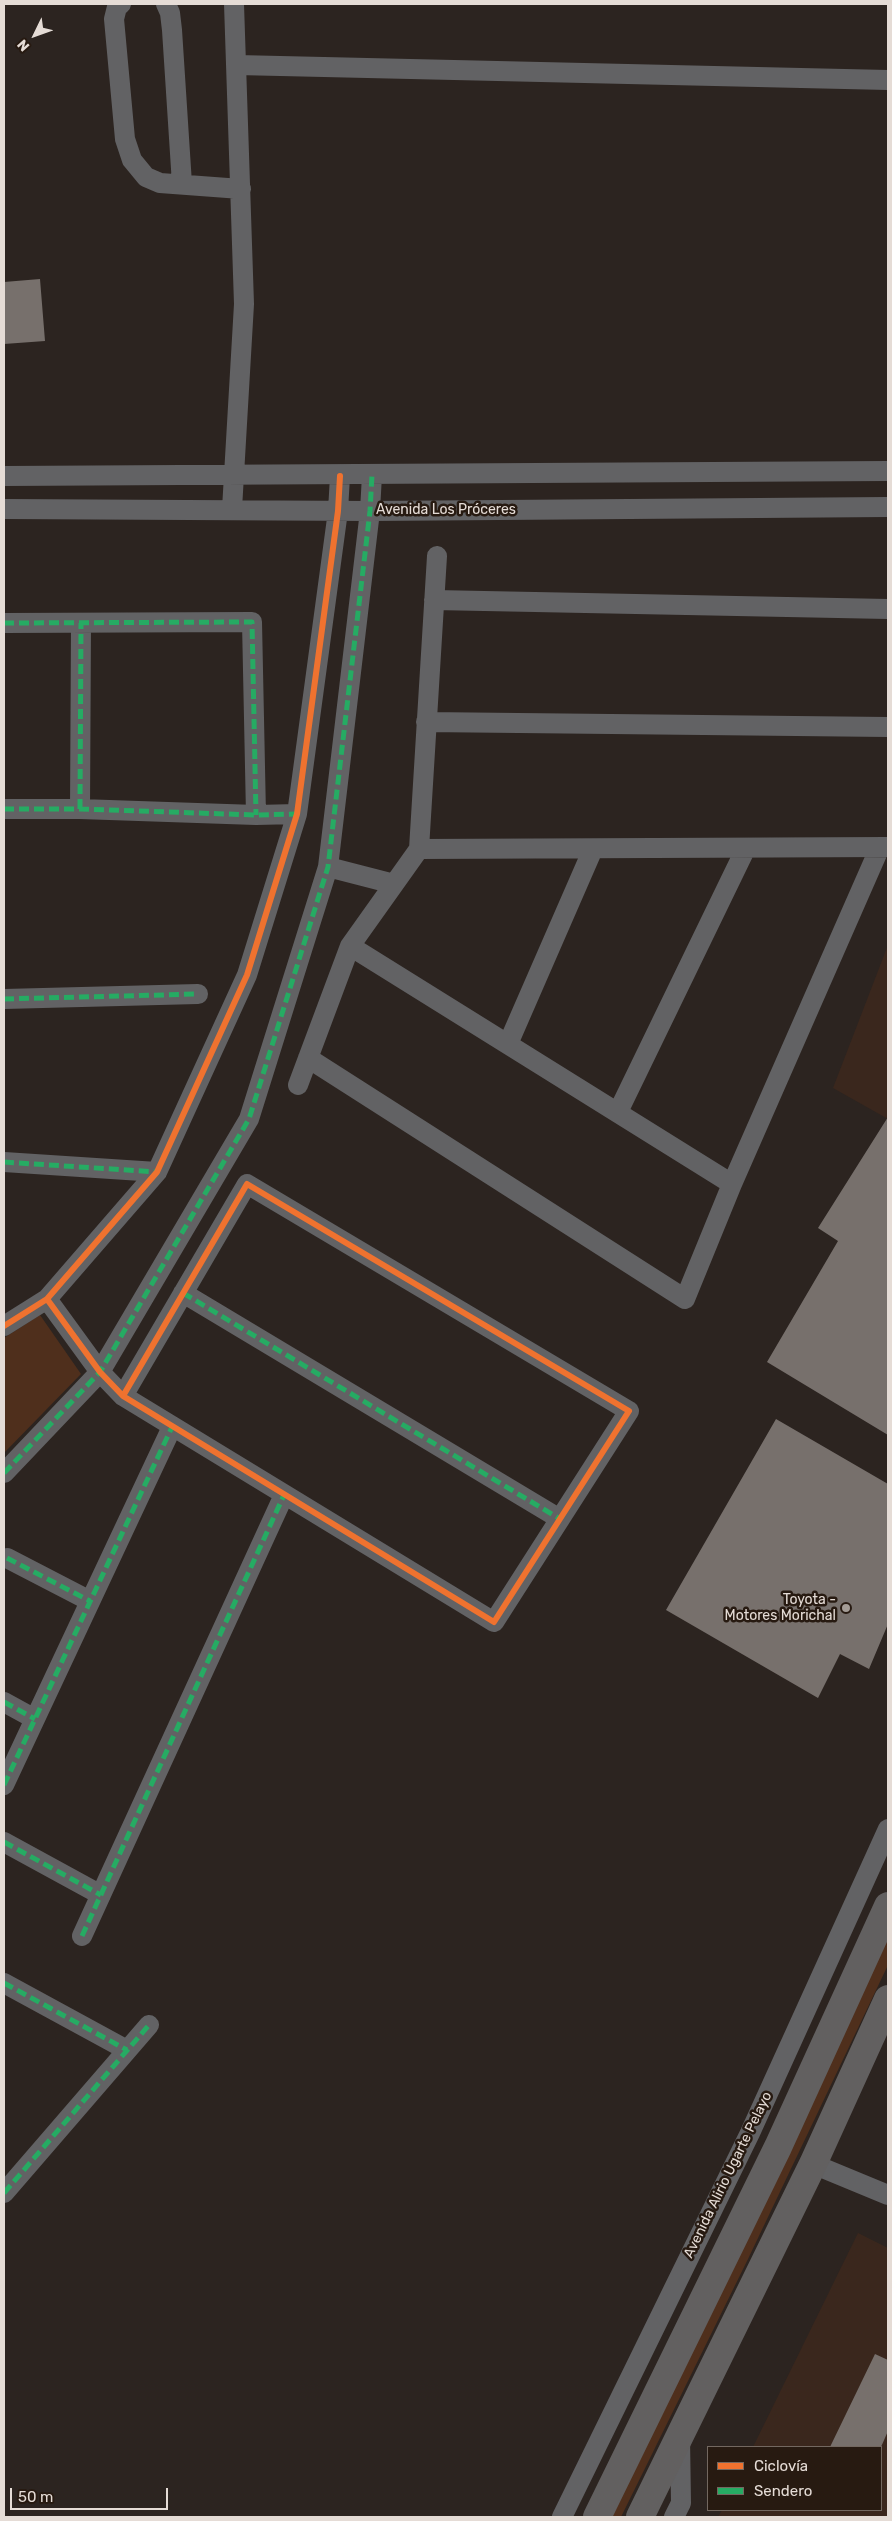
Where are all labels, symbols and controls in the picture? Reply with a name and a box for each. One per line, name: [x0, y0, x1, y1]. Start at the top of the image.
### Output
north arrow: [10, 10, 60, 60]
text: N: [14, 36, 33, 55]
street label: Avenida Los Próceres: [376, 502, 516, 518]
place label: Toyota - Motores Morichal: [725, 1592, 836, 1624]
marker: Toyota - Motores Morichal: [840, 1602, 852, 1614]
street label: Avenida Alirio Ugarte Pelayo: [680, 2089, 776, 2261]
legend: [707, 2446, 882, 2511]
text: Ciclovía: [754, 2457, 808, 2475]
scale bar: [12, 2478, 170, 2510]
text: Sendero: [754, 2482, 812, 2500]
text: 50 m: [18, 2488, 53, 2506]

